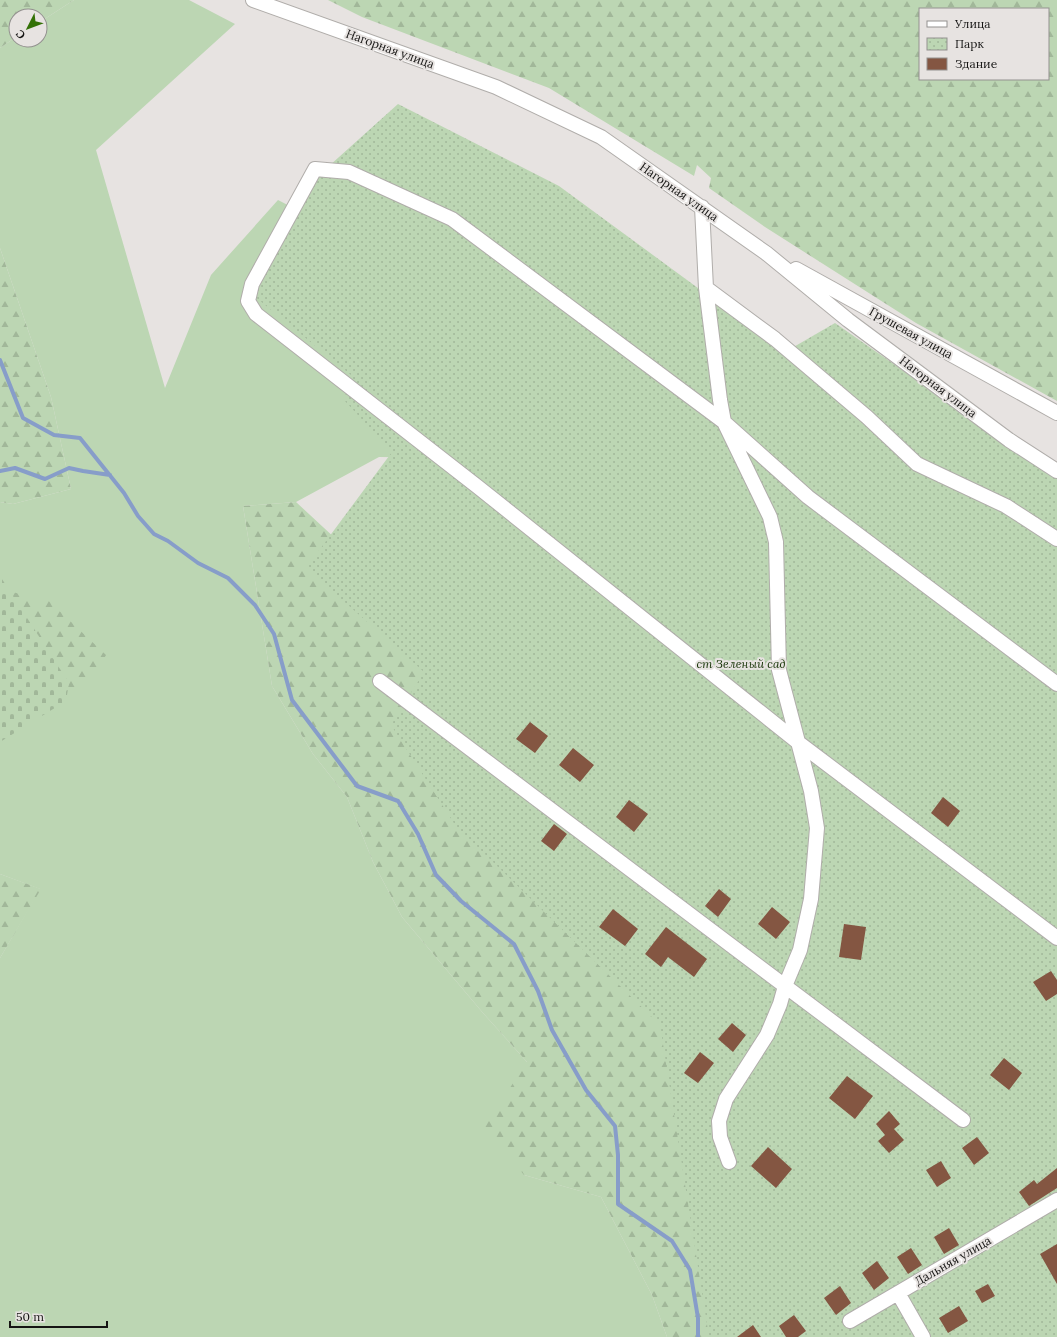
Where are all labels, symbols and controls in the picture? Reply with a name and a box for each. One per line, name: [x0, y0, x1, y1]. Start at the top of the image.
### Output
north arrow: [8, 8, 48, 48]
legend: [919, 8, 1049, 80]
text: Улица: [954, 16, 991, 31]
street label: Нагорная улица: [344, 26, 436, 71]
text: С: [13, 27, 28, 42]
text: Парк: [955, 36, 984, 51]
text: Здание: [955, 56, 998, 71]
street label: Нагорная улица: [637, 159, 722, 224]
street label: Грушевая улица: [867, 303, 956, 362]
street label: Нагорная улица: [897, 353, 980, 420]
park label: ст Зеленый сад: [696, 656, 786, 671]
street label: Дальняя улица: [912, 1233, 994, 1289]
scale bar: [10, 1303, 107, 1329]
text: 50 m: [16, 1309, 44, 1324]

